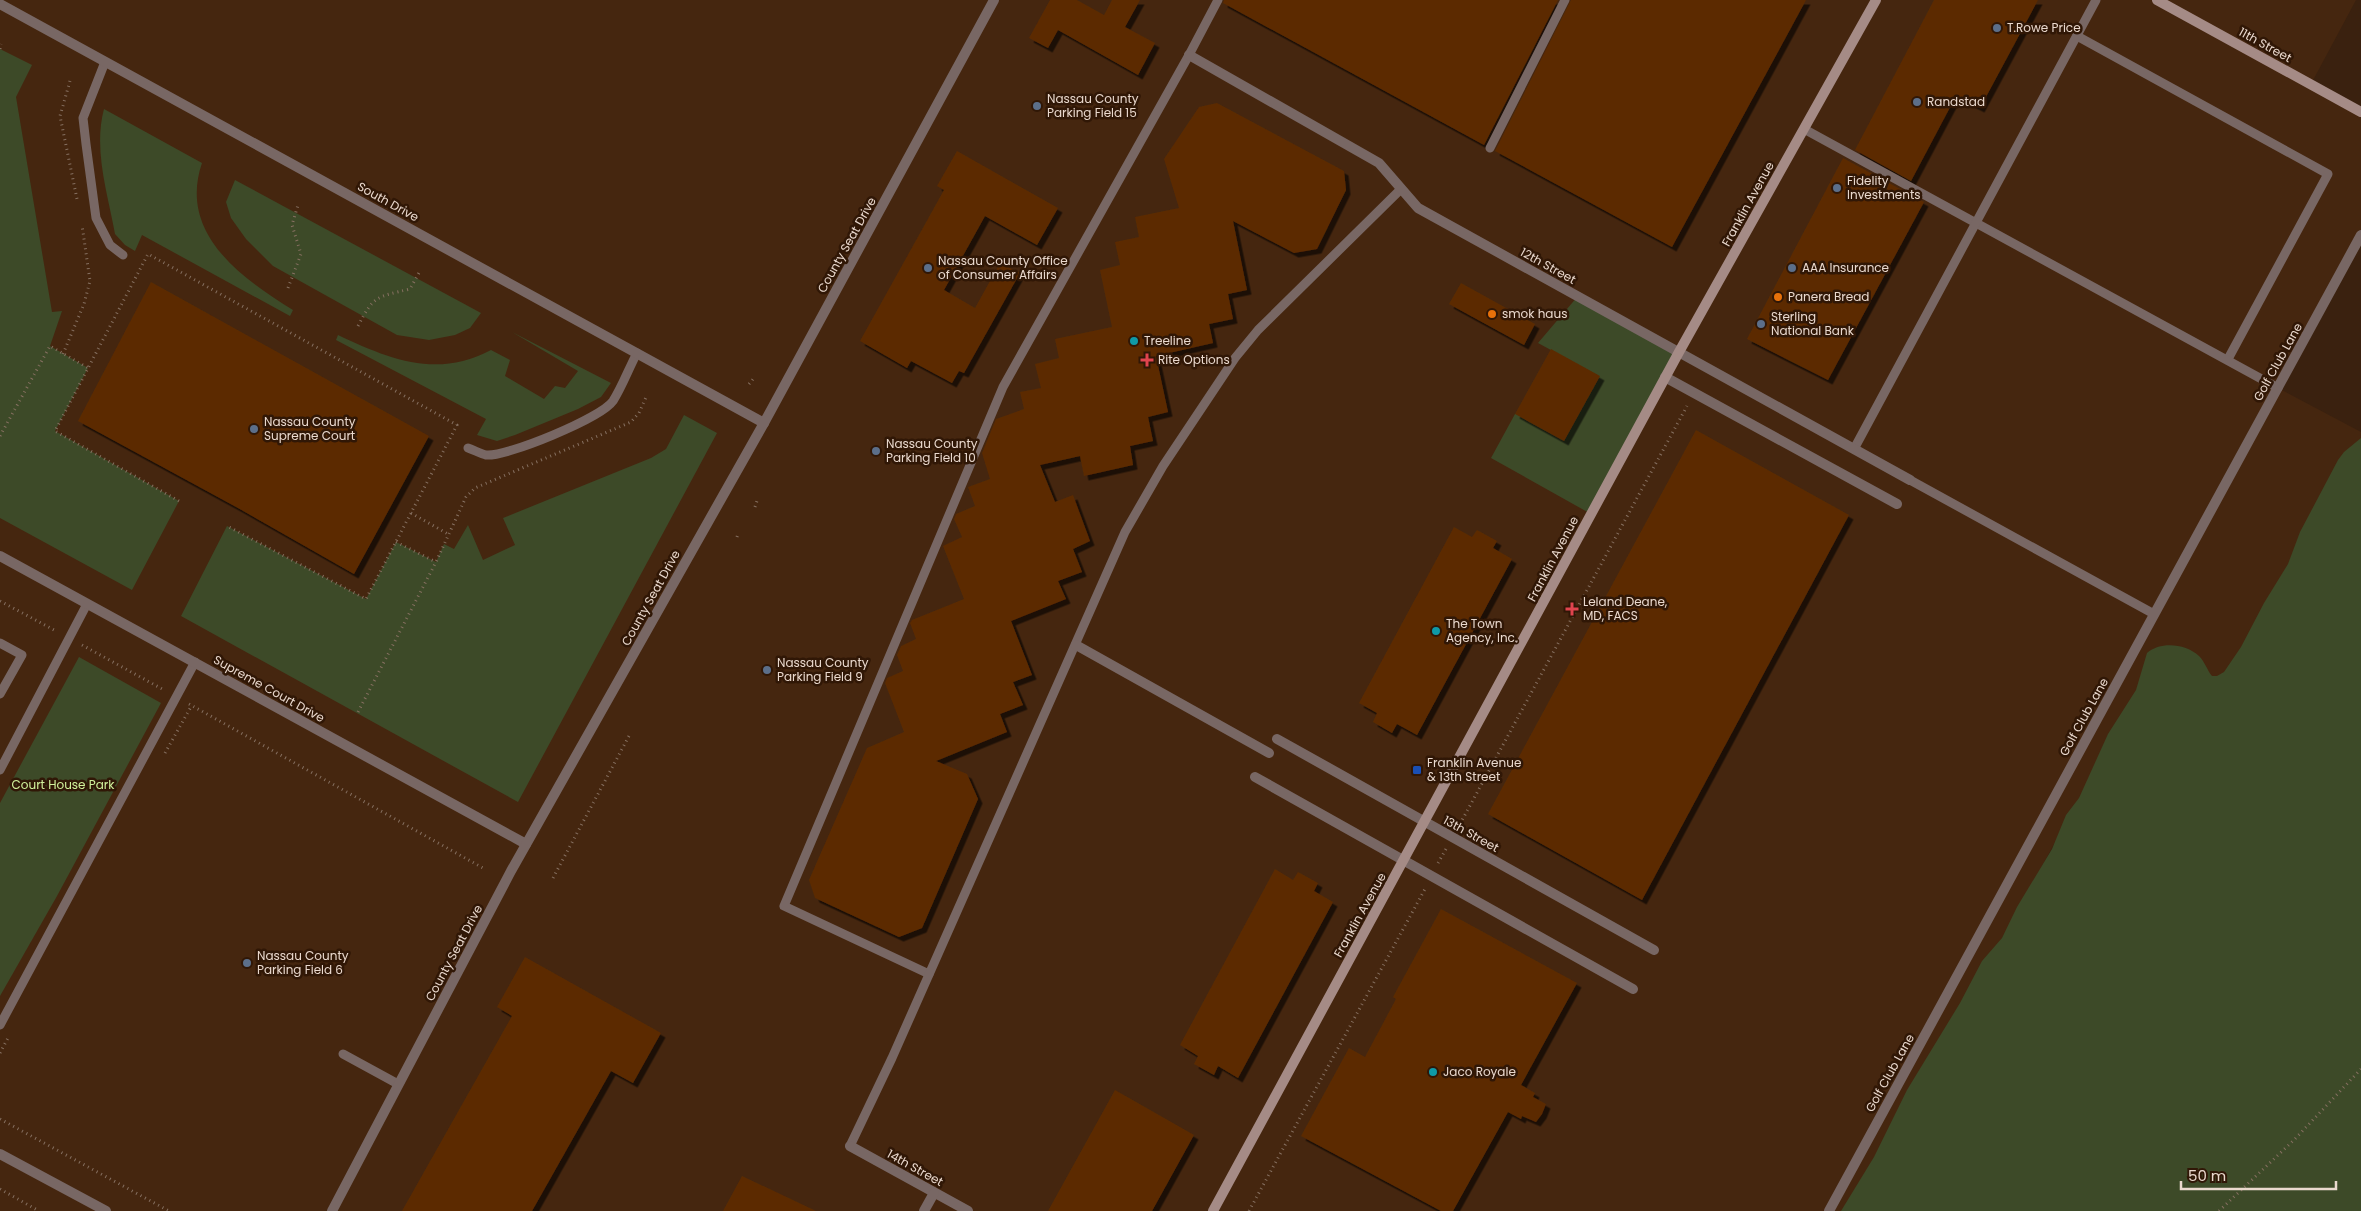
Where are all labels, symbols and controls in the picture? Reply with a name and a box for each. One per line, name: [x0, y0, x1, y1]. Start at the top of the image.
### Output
place label: T.Rowe Price: [2007, 19, 2081, 36]
marker: T.Rowe Price: [1991, 22, 2003, 34]
street label: 11th Street: [2236, 23, 2295, 66]
place label: Nassau County Parking Field 15: [1047, 90, 1139, 121]
place label: Randstad: [1927, 93, 1985, 110]
marker: Randstad: [1911, 96, 1923, 108]
marker: Nassau County Parking Field 15: [1031, 100, 1043, 112]
street label: Franklin Avenue: [1717, 158, 1778, 249]
place label: Fidelity Investments: [1847, 172, 1921, 203]
street label: South Drive: [354, 178, 422, 225]
marker: Fidelity Investments: [1831, 182, 1843, 194]
street label: County Seat Drive: [813, 194, 880, 296]
street label: 12th Street: [1517, 243, 1579, 288]
place label: Nassau County Office of Consumer Affairs: [938, 252, 1068, 283]
place label: AAA Insurance: [1802, 259, 1889, 276]
marker: Nassau County Office of Consumer Affairs: [922, 262, 934, 274]
marker: AAA Insurance: [1786, 262, 1798, 274]
place label: Panera Bread: [1788, 288, 1869, 305]
marker: Panera Bread: [1772, 291, 1784, 303]
place label: smok haus: [1502, 305, 1567, 322]
marker: smok haus: [1486, 308, 1498, 320]
place label: Sterling National Bank: [1771, 308, 1855, 339]
marker: Sterling National Bank: [1755, 318, 1767, 330]
street label: Golf Club Lane: [2249, 320, 2306, 404]
place label: Treeline: [1144, 332, 1191, 349]
marker: Treeline: [1128, 335, 1140, 347]
place label: Rite Options: [1158, 351, 1230, 368]
marker: Rite Options: [1140, 353, 1154, 367]
place label: Nassau County Supreme Court: [264, 413, 356, 444]
marker: Nassau County Supreme Court: [248, 423, 260, 435]
place label: Nassau County Parking Field 10: [886, 435, 978, 466]
marker: Nassau County Parking Field 10: [870, 445, 882, 457]
street label: Franklin Avenue: [1523, 513, 1582, 604]
street label: County Seat Drive: [617, 547, 684, 649]
place label: Leland Deane, MD, FACS: [1583, 593, 1668, 624]
marker: Leland Deane, MD, FACS: [1565, 602, 1579, 616]
place label: The Town Agency, Inc.: [1446, 615, 1517, 646]
marker: The Town Agency, Inc.: [1430, 625, 1442, 637]
street label: Supreme Court Drive: [211, 651, 328, 726]
place label: Nassau County Parking Field 9: [777, 654, 869, 685]
marker: Nassau County Parking Field 9: [761, 664, 773, 676]
street label: Golf Club Lane: [2055, 675, 2112, 759]
place label: Franklin Avenue & 13th Street: [1427, 754, 1521, 785]
marker: Franklin Avenue & 13th Street: [1411, 764, 1423, 776]
park label: Court House Park: [12, 776, 115, 793]
street label: 13th Street: [1440, 811, 1502, 856]
street label: Franklin Avenue: [1329, 869, 1390, 960]
street label: County Seat Drive: [421, 902, 486, 1004]
place label: Nassau County Parking Field 6: [257, 947, 349, 978]
marker: Nassau County Parking Field 6: [241, 957, 253, 969]
street label: Golf Club Lane: [1861, 1031, 1918, 1115]
place label: Jaco Royale: [1443, 1063, 1516, 1080]
marker: Jaco Royale: [1427, 1066, 1439, 1078]
street label: 14th Street: [884, 1145, 946, 1190]
scale bar: [2181, 1158, 2336, 1190]
text: 50 m: [2188, 1165, 2226, 1186]

